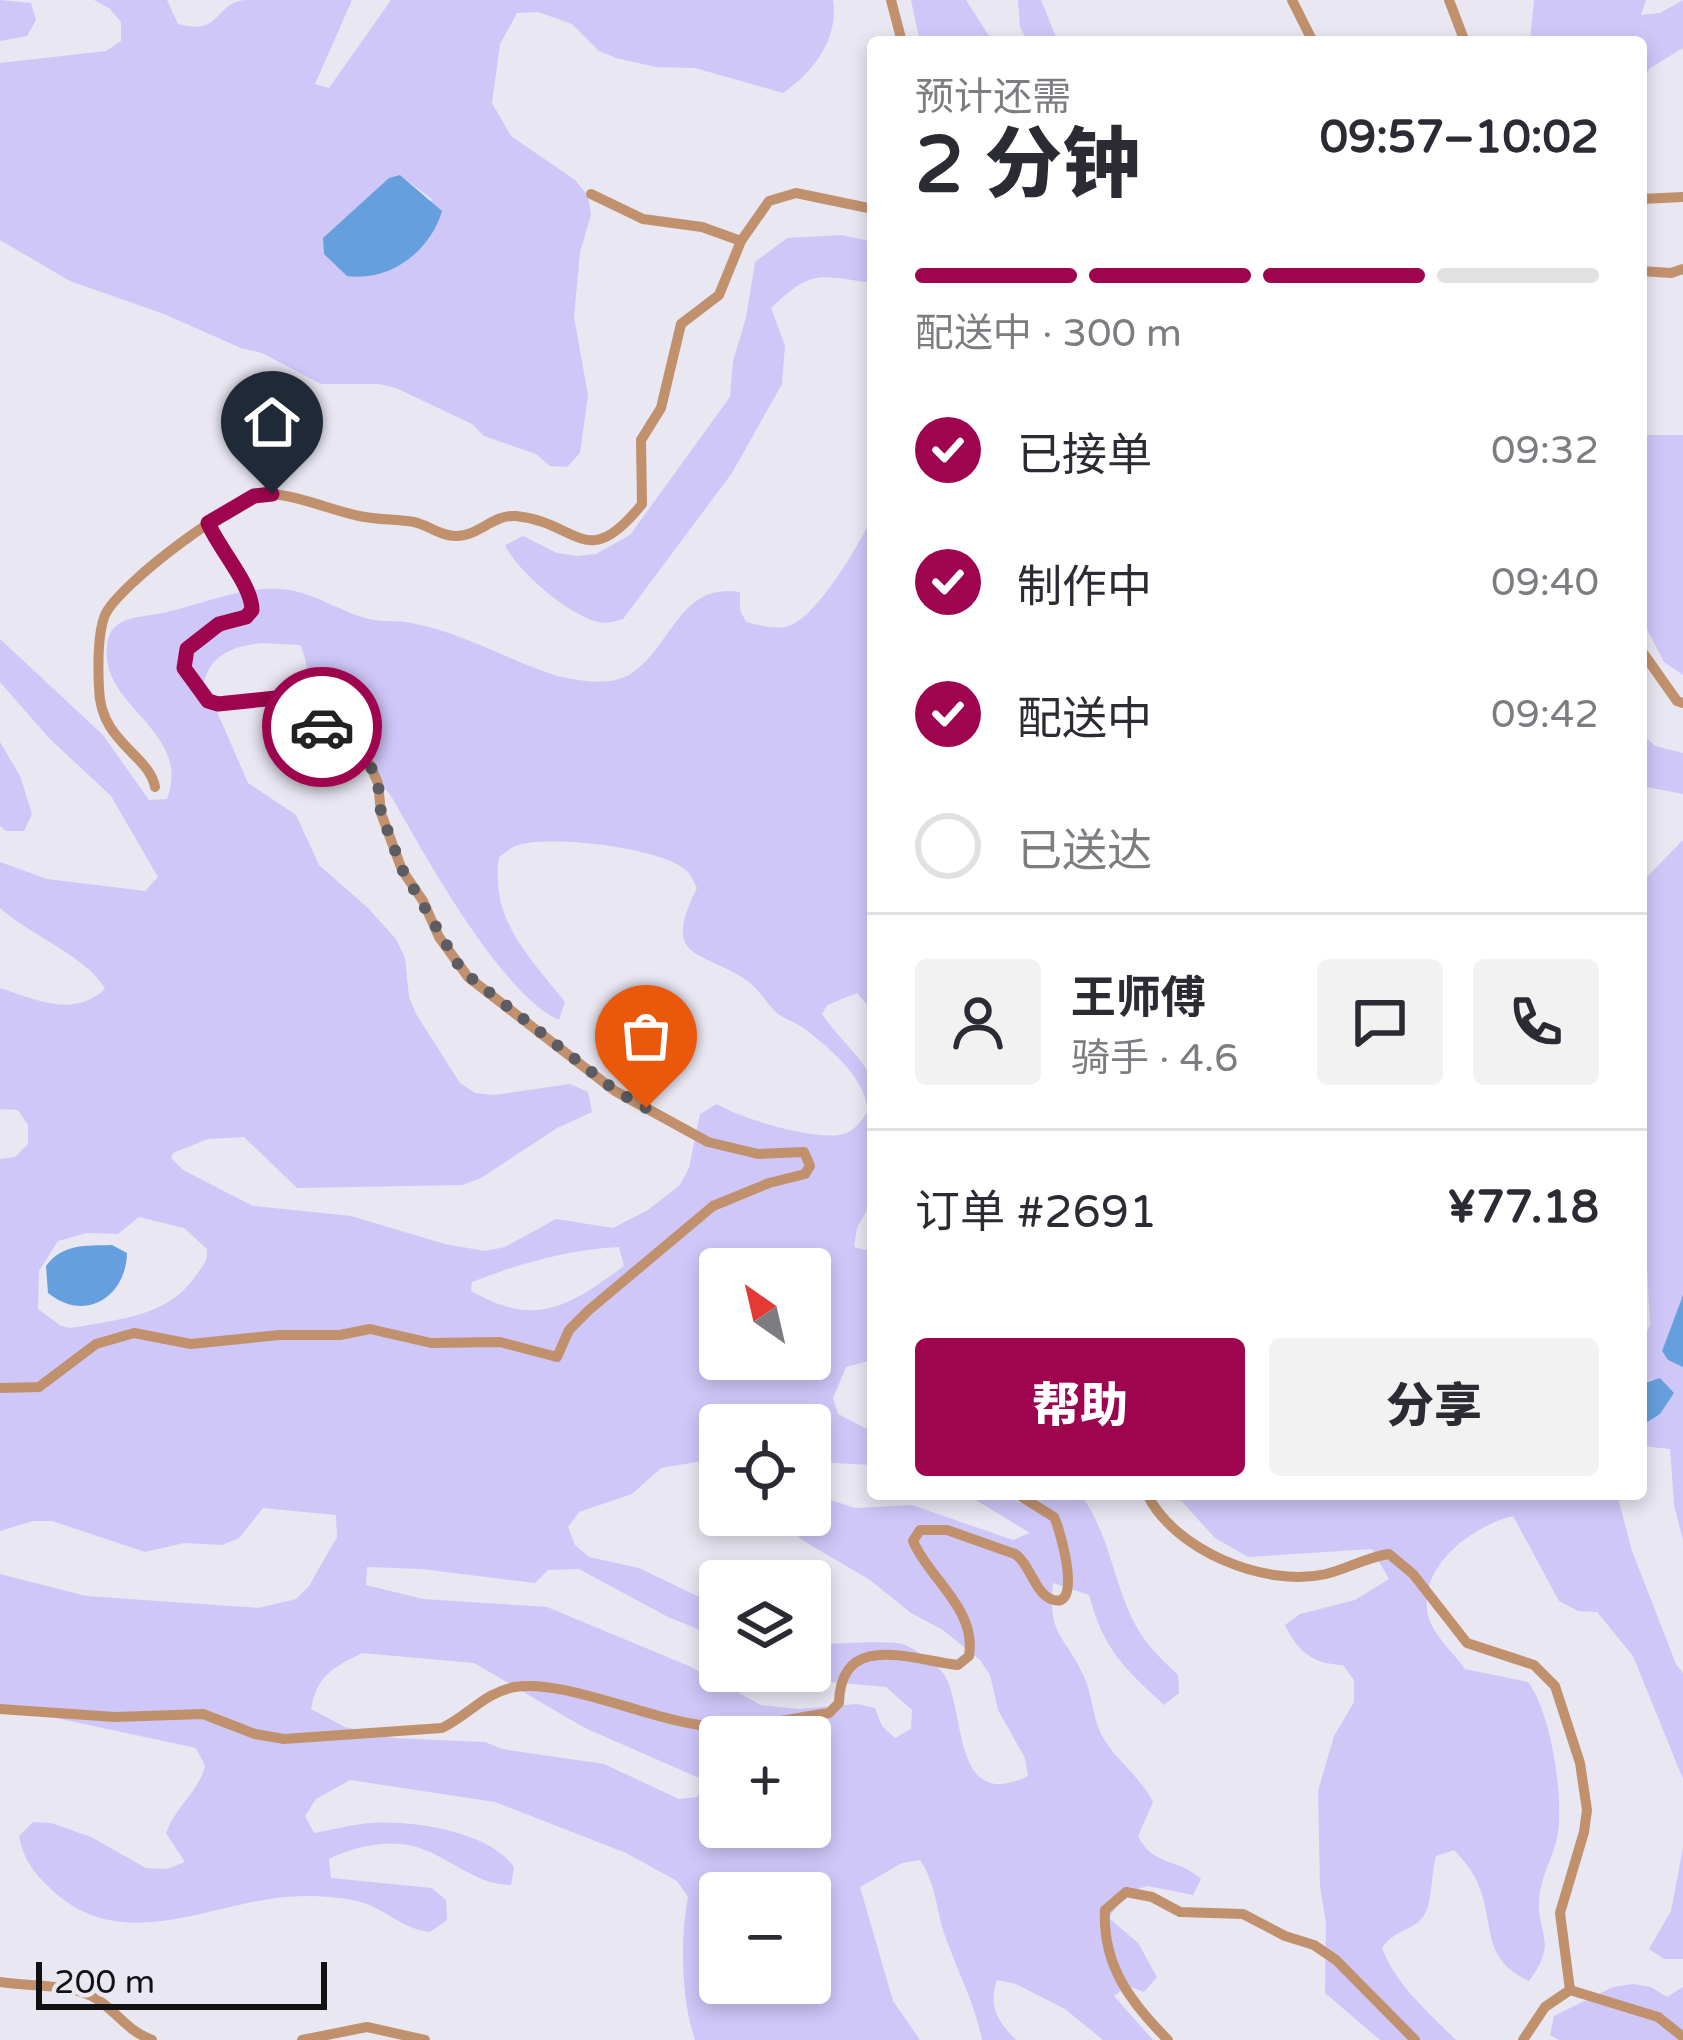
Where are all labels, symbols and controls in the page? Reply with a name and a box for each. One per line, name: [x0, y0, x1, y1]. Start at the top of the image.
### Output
text: 预计还需: [915, 74, 1071, 121]
text: 09:57–10:02: [1320, 111, 1599, 165]
text: 2 分钟: [915, 119, 1140, 213]
text: 配送中 · 300 m: [915, 310, 1182, 357]
pin: [221, 371, 323, 494]
icon: home: [239, 389, 305, 455]
icon: check: [915, 417, 981, 483]
text: 09:32: [1491, 427, 1599, 474]
text: 已接单: [1017, 429, 1152, 483]
icon: check: [915, 549, 981, 615]
text: 09:40: [1491, 559, 1599, 606]
text: 制作中: [1017, 561, 1152, 615]
courier: [262, 667, 382, 787]
icon: check: [915, 681, 981, 747]
text: 09:42: [1491, 691, 1599, 738]
text: 配送中: [1017, 693, 1152, 747]
icon: car: [289, 694, 355, 760]
text: 已送达: [1017, 825, 1152, 879]
button: person: [915, 959, 1041, 1085]
button: chat: [1317, 959, 1443, 1085]
button: phone: [1473, 959, 1599, 1085]
text: 王师傅: [1071, 972, 1206, 1026]
pin: [595, 985, 697, 1108]
icon: bag: [613, 1003, 679, 1069]
text: 骑手 · 4.6: [1071, 1035, 1239, 1082]
text: ¥77.18: [1447, 1181, 1599, 1235]
text: 订单 #2691: [915, 1186, 1157, 1240]
north arrow: [699, 1248, 831, 1380]
map controls: [699, 1248, 831, 2004]
button: 帮助: [915, 1338, 1245, 1476]
button: 分享: [1269, 1338, 1599, 1476]
button: locate: [699, 1404, 831, 1536]
button: layers: [699, 1560, 831, 1692]
button: +: [699, 1716, 831, 1848]
button: −: [699, 1872, 831, 2004]
scale bar: [36, 1956, 327, 2009]
text: 200 m: [54, 1963, 155, 2002]

